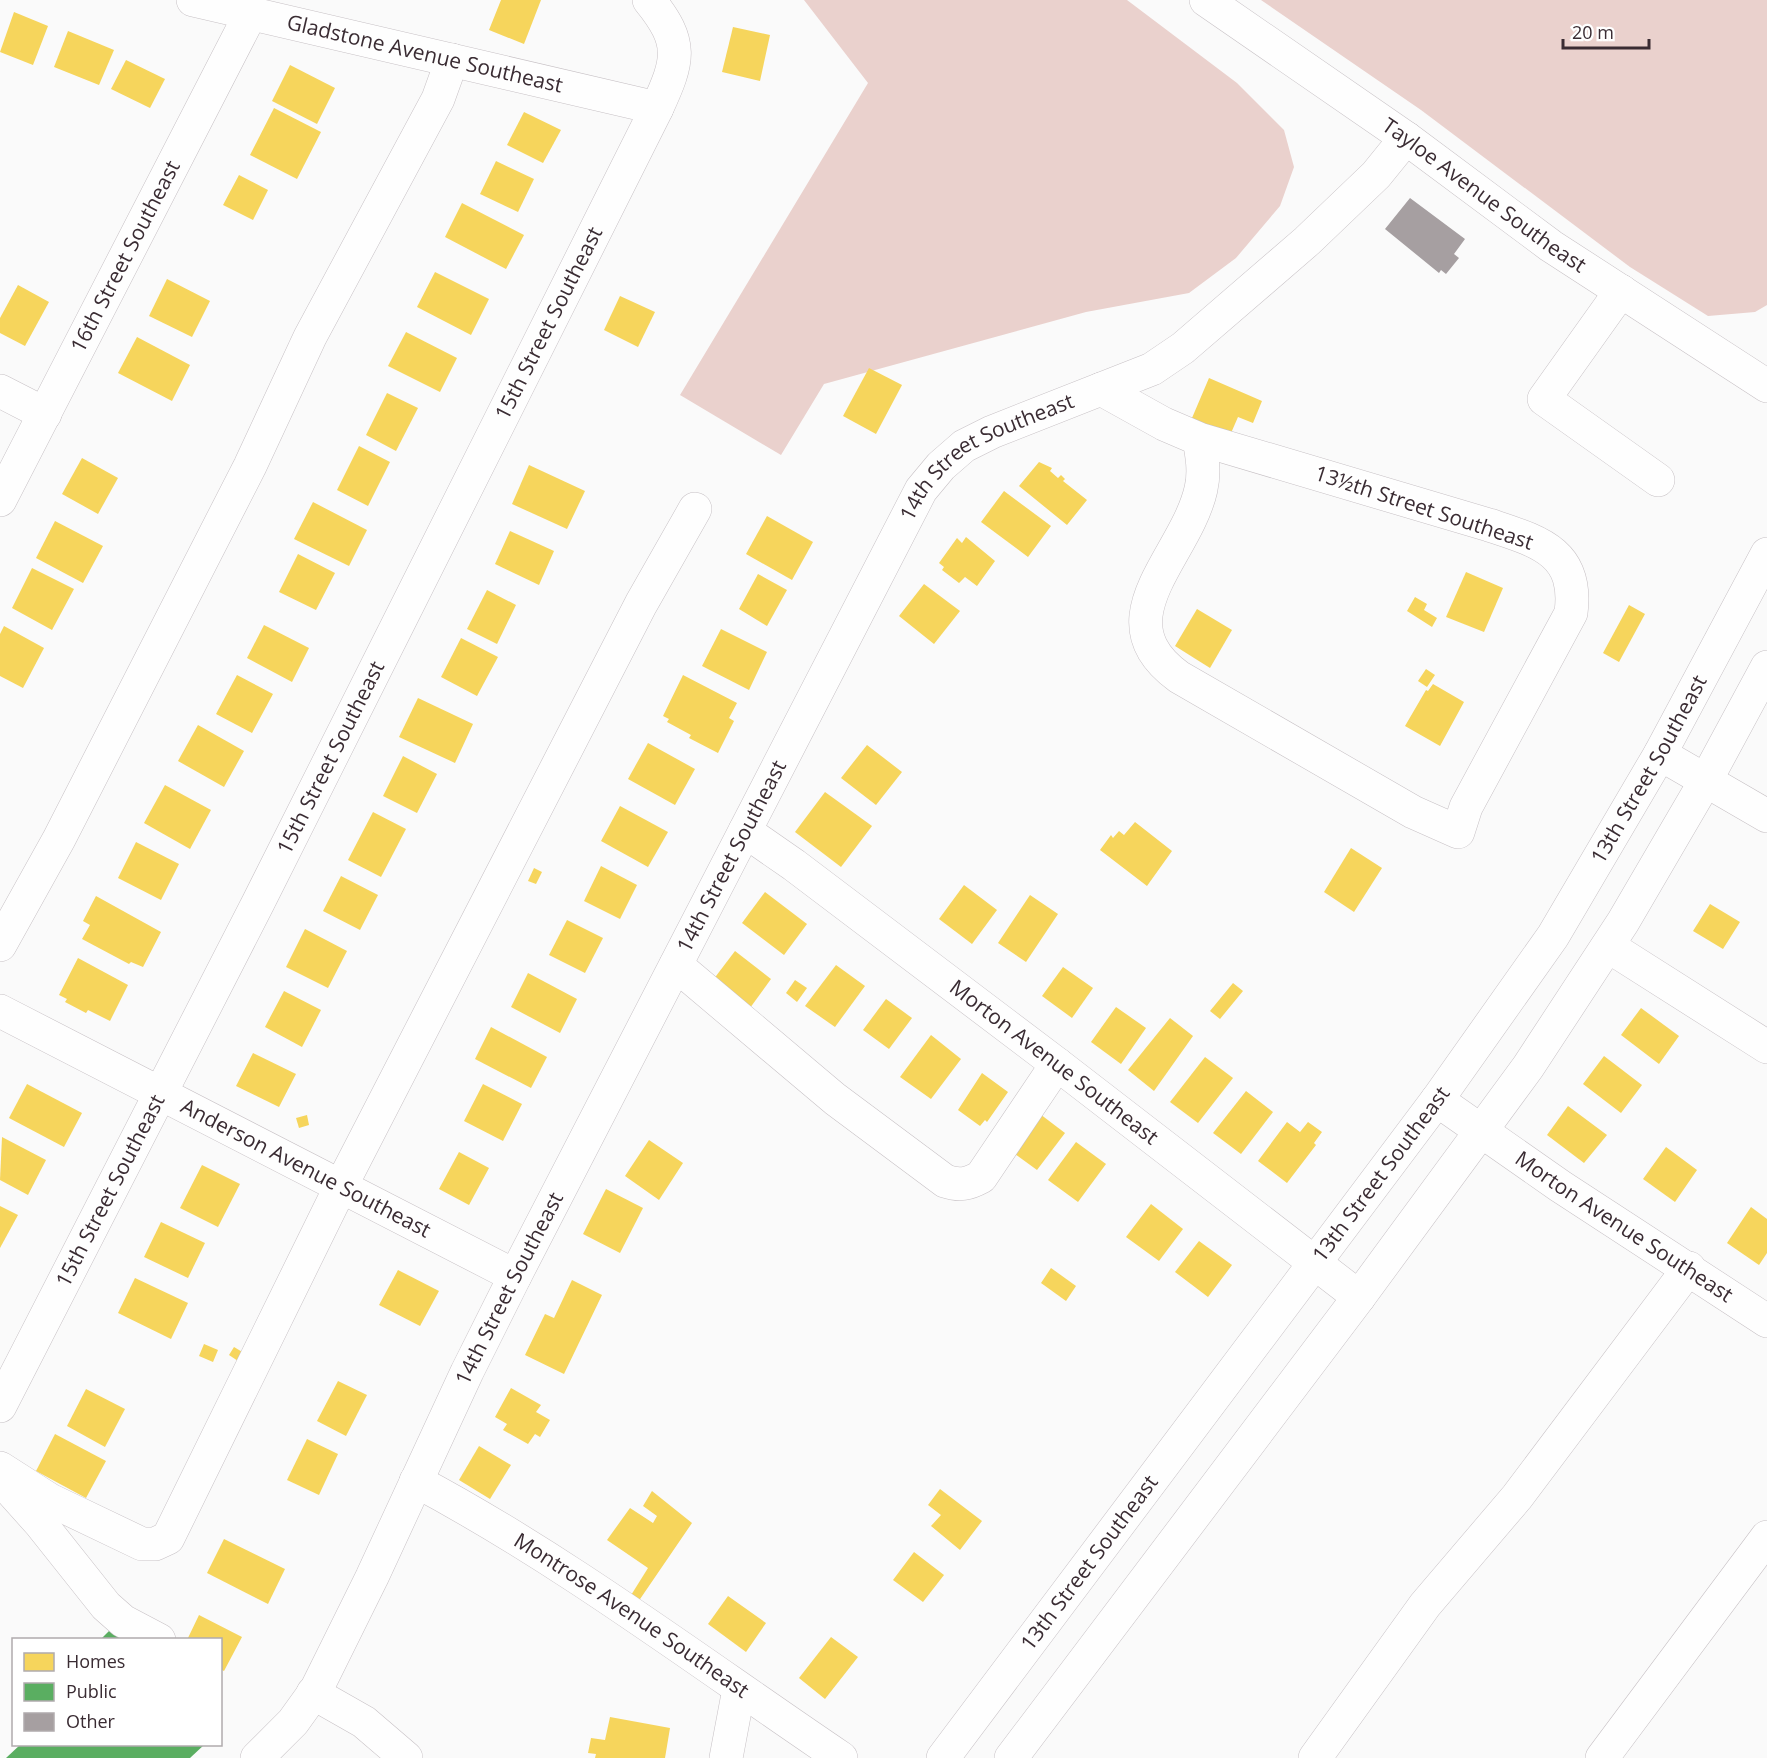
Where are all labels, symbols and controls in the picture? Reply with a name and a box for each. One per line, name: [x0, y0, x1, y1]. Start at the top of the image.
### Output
street label: Gladstone Avenue Southeast: [284, 7, 566, 99]
scale bar: [1563, 12, 1648, 50]
text: 20 m: [1572, 20, 1614, 44]
street label: Tayloe Avenue Southeast: [1377, 111, 1592, 278]
street label: 16th Street Southeast: [64, 155, 186, 357]
street label: 15th Street Southeast: [488, 222, 608, 424]
street label: 14th Street Southeast: [893, 386, 1078, 525]
street label: 13½th Street Southeast: [1311, 458, 1537, 556]
street label: 15th Street Southeast: [270, 656, 390, 858]
street label: 13th Street Southeast: [1584, 670, 1713, 868]
street label: 14th Street Southeast: [670, 755, 792, 957]
street label: Morton Avenue Southeast: [944, 973, 1165, 1150]
street label: 13th Street Southeast: [1306, 1080, 1455, 1267]
street label: 15th Street Southeast: [49, 1089, 171, 1291]
street label: Anderson Avenue Southeast: [177, 1092, 436, 1243]
street label: Morton Avenue Southeast: [1510, 1144, 1739, 1308]
street label: 14th Street Southeast: [448, 1187, 569, 1389]
street label: 13th Street Southeast: [1014, 1469, 1164, 1656]
street label: Montrose Avenue Southeast: [509, 1526, 755, 1704]
legend: [12, 1638, 222, 1746]
text: Homes: [66, 1649, 125, 1673]
text: Public: [66, 1679, 117, 1703]
text: Other: [66, 1709, 116, 1733]

